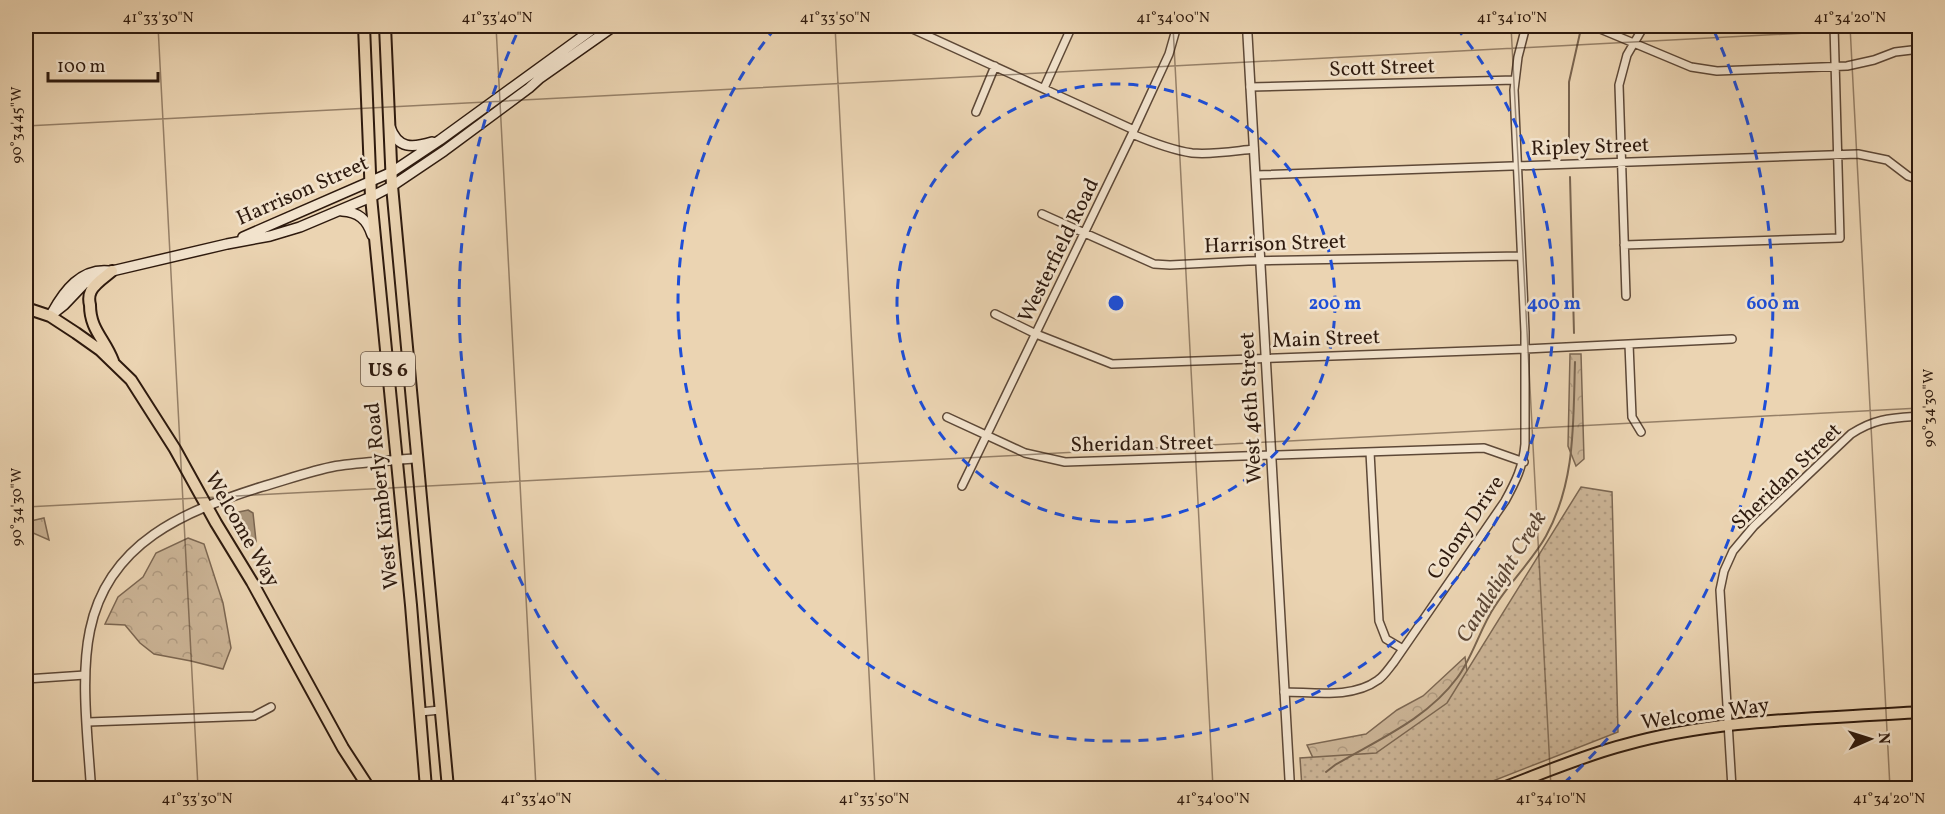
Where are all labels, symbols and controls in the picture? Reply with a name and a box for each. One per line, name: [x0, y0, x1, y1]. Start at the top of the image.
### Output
text: 41°33'30"N: [122, 8, 194, 29]
text: 41°33'40"N: [461, 8, 533, 29]
text: 41°33'50"N: [800, 8, 870, 29]
text: 41°34'00"N: [1136, 8, 1210, 29]
text: 41°34'10"N: [1477, 8, 1547, 29]
text: 41°34'20"N: [1814, 8, 1886, 29]
scale bar: [48, 45, 158, 83]
street label: Scott Street: [1329, 52, 1435, 85]
text: 100 m: [57, 55, 106, 80]
text: 90°34'45"W: [7, 86, 28, 164]
street label: Ripley Street: [1530, 131, 1650, 164]
street label: Harrison Street: [232, 149, 373, 234]
street label: Westerfield Road: [1012, 174, 1107, 328]
street label: Harrison Street: [1204, 228, 1347, 261]
text: 200 m: [1309, 292, 1361, 317]
text: 400 m: [1527, 292, 1581, 317]
text: 600 m: [1746, 292, 1800, 317]
centre of rings: [1106, 293, 1126, 313]
street label: Main Street: [1272, 323, 1381, 356]
street label: West 46th Street: [1233, 331, 1270, 485]
road number: US 6: [361, 352, 415, 386]
text: 90°34'30"W: [1919, 369, 1940, 447]
street label: West Kimberly Road: [358, 401, 407, 591]
street label: Sheridan Street: [1725, 417, 1849, 537]
street label: Sheridan Street: [1070, 429, 1214, 460]
street label: Welcome Way: [197, 467, 287, 593]
text: 90°34'30"W: [7, 468, 28, 546]
street label: Colony Drive: [1421, 470, 1512, 586]
water label: Candlelight Creek: [1449, 505, 1555, 649]
street label: Welcome Way: [1639, 691, 1772, 738]
north arrow: [1840, 709, 1900, 769]
text: N: [1872, 732, 1894, 745]
text: 41°33'30"N: [161, 789, 233, 810]
text: 41°33'40"N: [500, 789, 572, 810]
text: 41°33'50"N: [839, 789, 909, 810]
text: 41°34'00"N: [1176, 789, 1250, 810]
text: 41°34'10"N: [1516, 789, 1586, 810]
text: 41°34'20"N: [1853, 789, 1925, 810]

